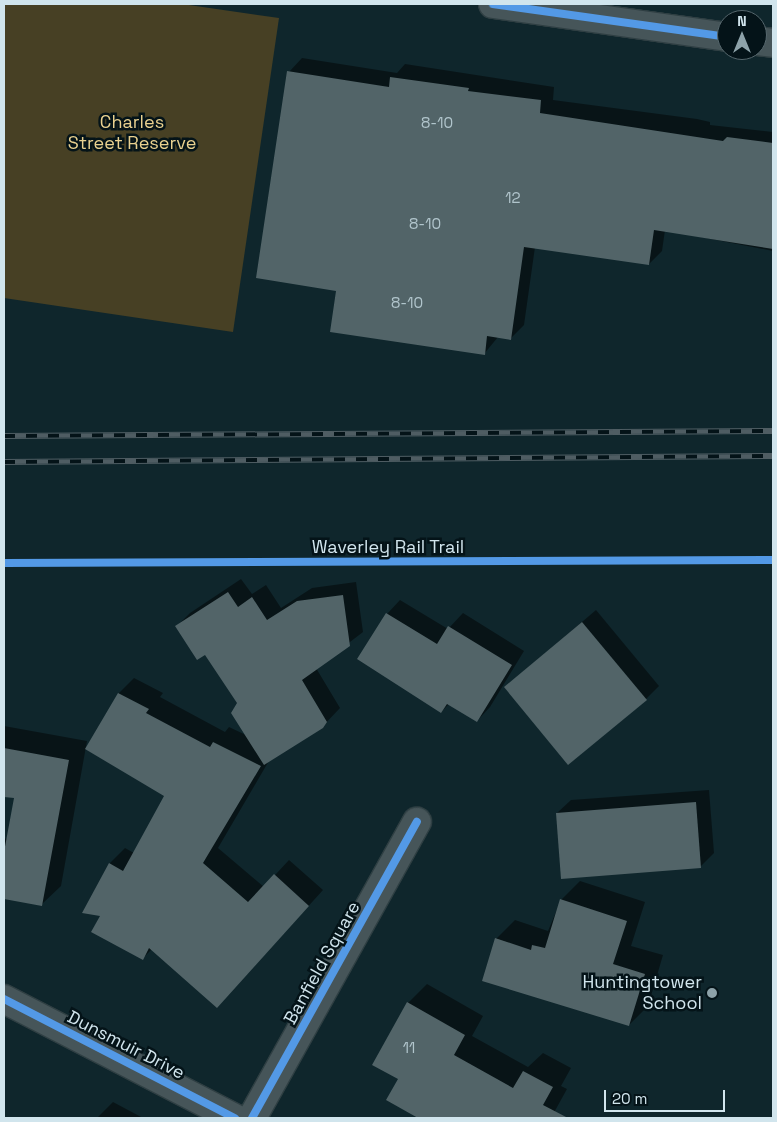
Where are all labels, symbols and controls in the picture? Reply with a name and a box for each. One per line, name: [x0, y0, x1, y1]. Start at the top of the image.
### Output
north arrow: [717, 10, 767, 60]
text: N: [737, 12, 747, 30]
park label: Charles Street Reserve: [68, 112, 196, 154]
house number: 8-10: [421, 114, 453, 132]
house number: 12: [505, 189, 521, 207]
house number: 8-10: [409, 215, 441, 233]
house number: 8-10: [391, 294, 423, 312]
street label: Waverley Rail Trail: [312, 536, 464, 558]
street label: Banfield Square: [279, 898, 365, 1028]
place label: Huntingtower School: [583, 972, 702, 1014]
marker: Huntingtower School: [706, 987, 718, 999]
street label: Dunsmuir Drive: [64, 1006, 188, 1084]
house number: 11: [403, 1039, 415, 1057]
scale bar: [607, 1080, 728, 1112]
text: 20 m: [612, 1089, 647, 1108]

